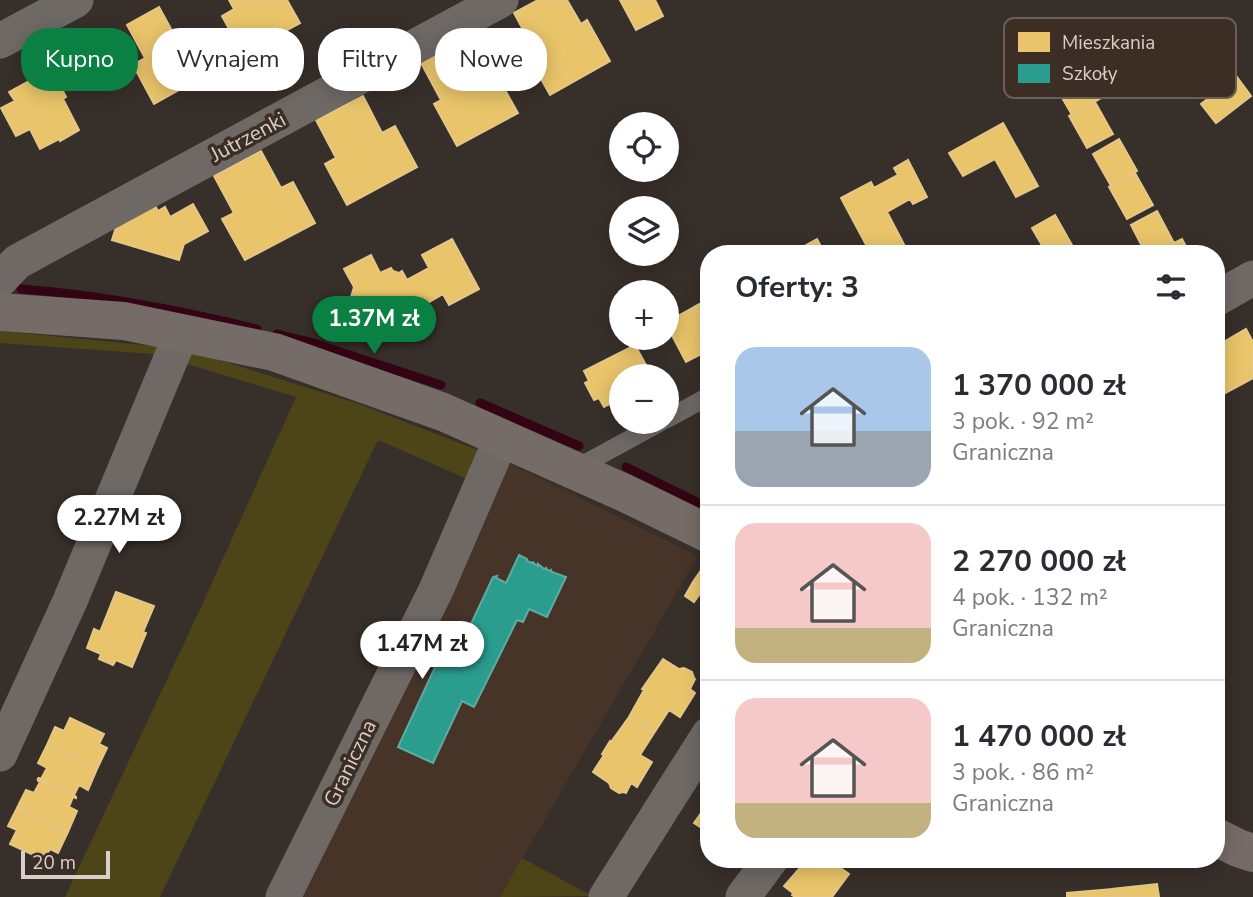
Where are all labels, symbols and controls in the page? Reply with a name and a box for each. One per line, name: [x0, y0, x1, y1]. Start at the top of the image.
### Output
legend: [1004, 18, 1236, 98]
chip: Kupno: [21, 28, 138, 91]
chip: Wynajem: [152, 28, 304, 91]
chip: Filtry: [318, 28, 421, 91]
chip: Nowe: [435, 28, 547, 91]
text: Mieszkania: [1062, 30, 1155, 56]
text: Szkoły: [1062, 61, 1118, 87]
street label: Jutrzenki: [205, 106, 291, 169]
map controls: [609, 112, 679, 434]
button: locate: [609, 112, 679, 182]
button: layers: [609, 196, 679, 266]
text: Oferty: 3: [735, 267, 859, 308]
icon: filters: [1152, 268, 1190, 306]
button: +: [609, 280, 679, 350]
pin: 1.37M zł: [302, 296, 446, 356]
text: 1.37M zł: [328, 303, 420, 334]
button: −: [609, 364, 679, 434]
text: 1 370 000 zł: [952, 365, 1126, 406]
icon: home: [791, 375, 875, 459]
text: 3 pok. · 92 m²: [952, 406, 1094, 437]
text: Graniczna: [952, 437, 1054, 468]
pin: 2.27M zł: [47, 496, 191, 555]
text: 2.27M zł: [73, 502, 165, 533]
text: 2 270 000 zł: [952, 541, 1126, 582]
icon: home: [791, 551, 875, 635]
text: 4 pok. · 132 m²: [952, 582, 1108, 613]
text: Graniczna: [952, 613, 1054, 644]
pin: 1.47M zł: [350, 622, 494, 681]
text: 1.47M zł: [376, 628, 468, 659]
street label: Graniczna: [317, 715, 383, 811]
text: 1 470 000 zł: [952, 716, 1126, 757]
icon: home: [791, 726, 875, 810]
text: 3 pok. · 86 m²: [952, 757, 1094, 788]
text: Graniczna: [952, 788, 1054, 819]
scale bar: [21, 848, 110, 880]
text: 20 m: [32, 850, 76, 876]

